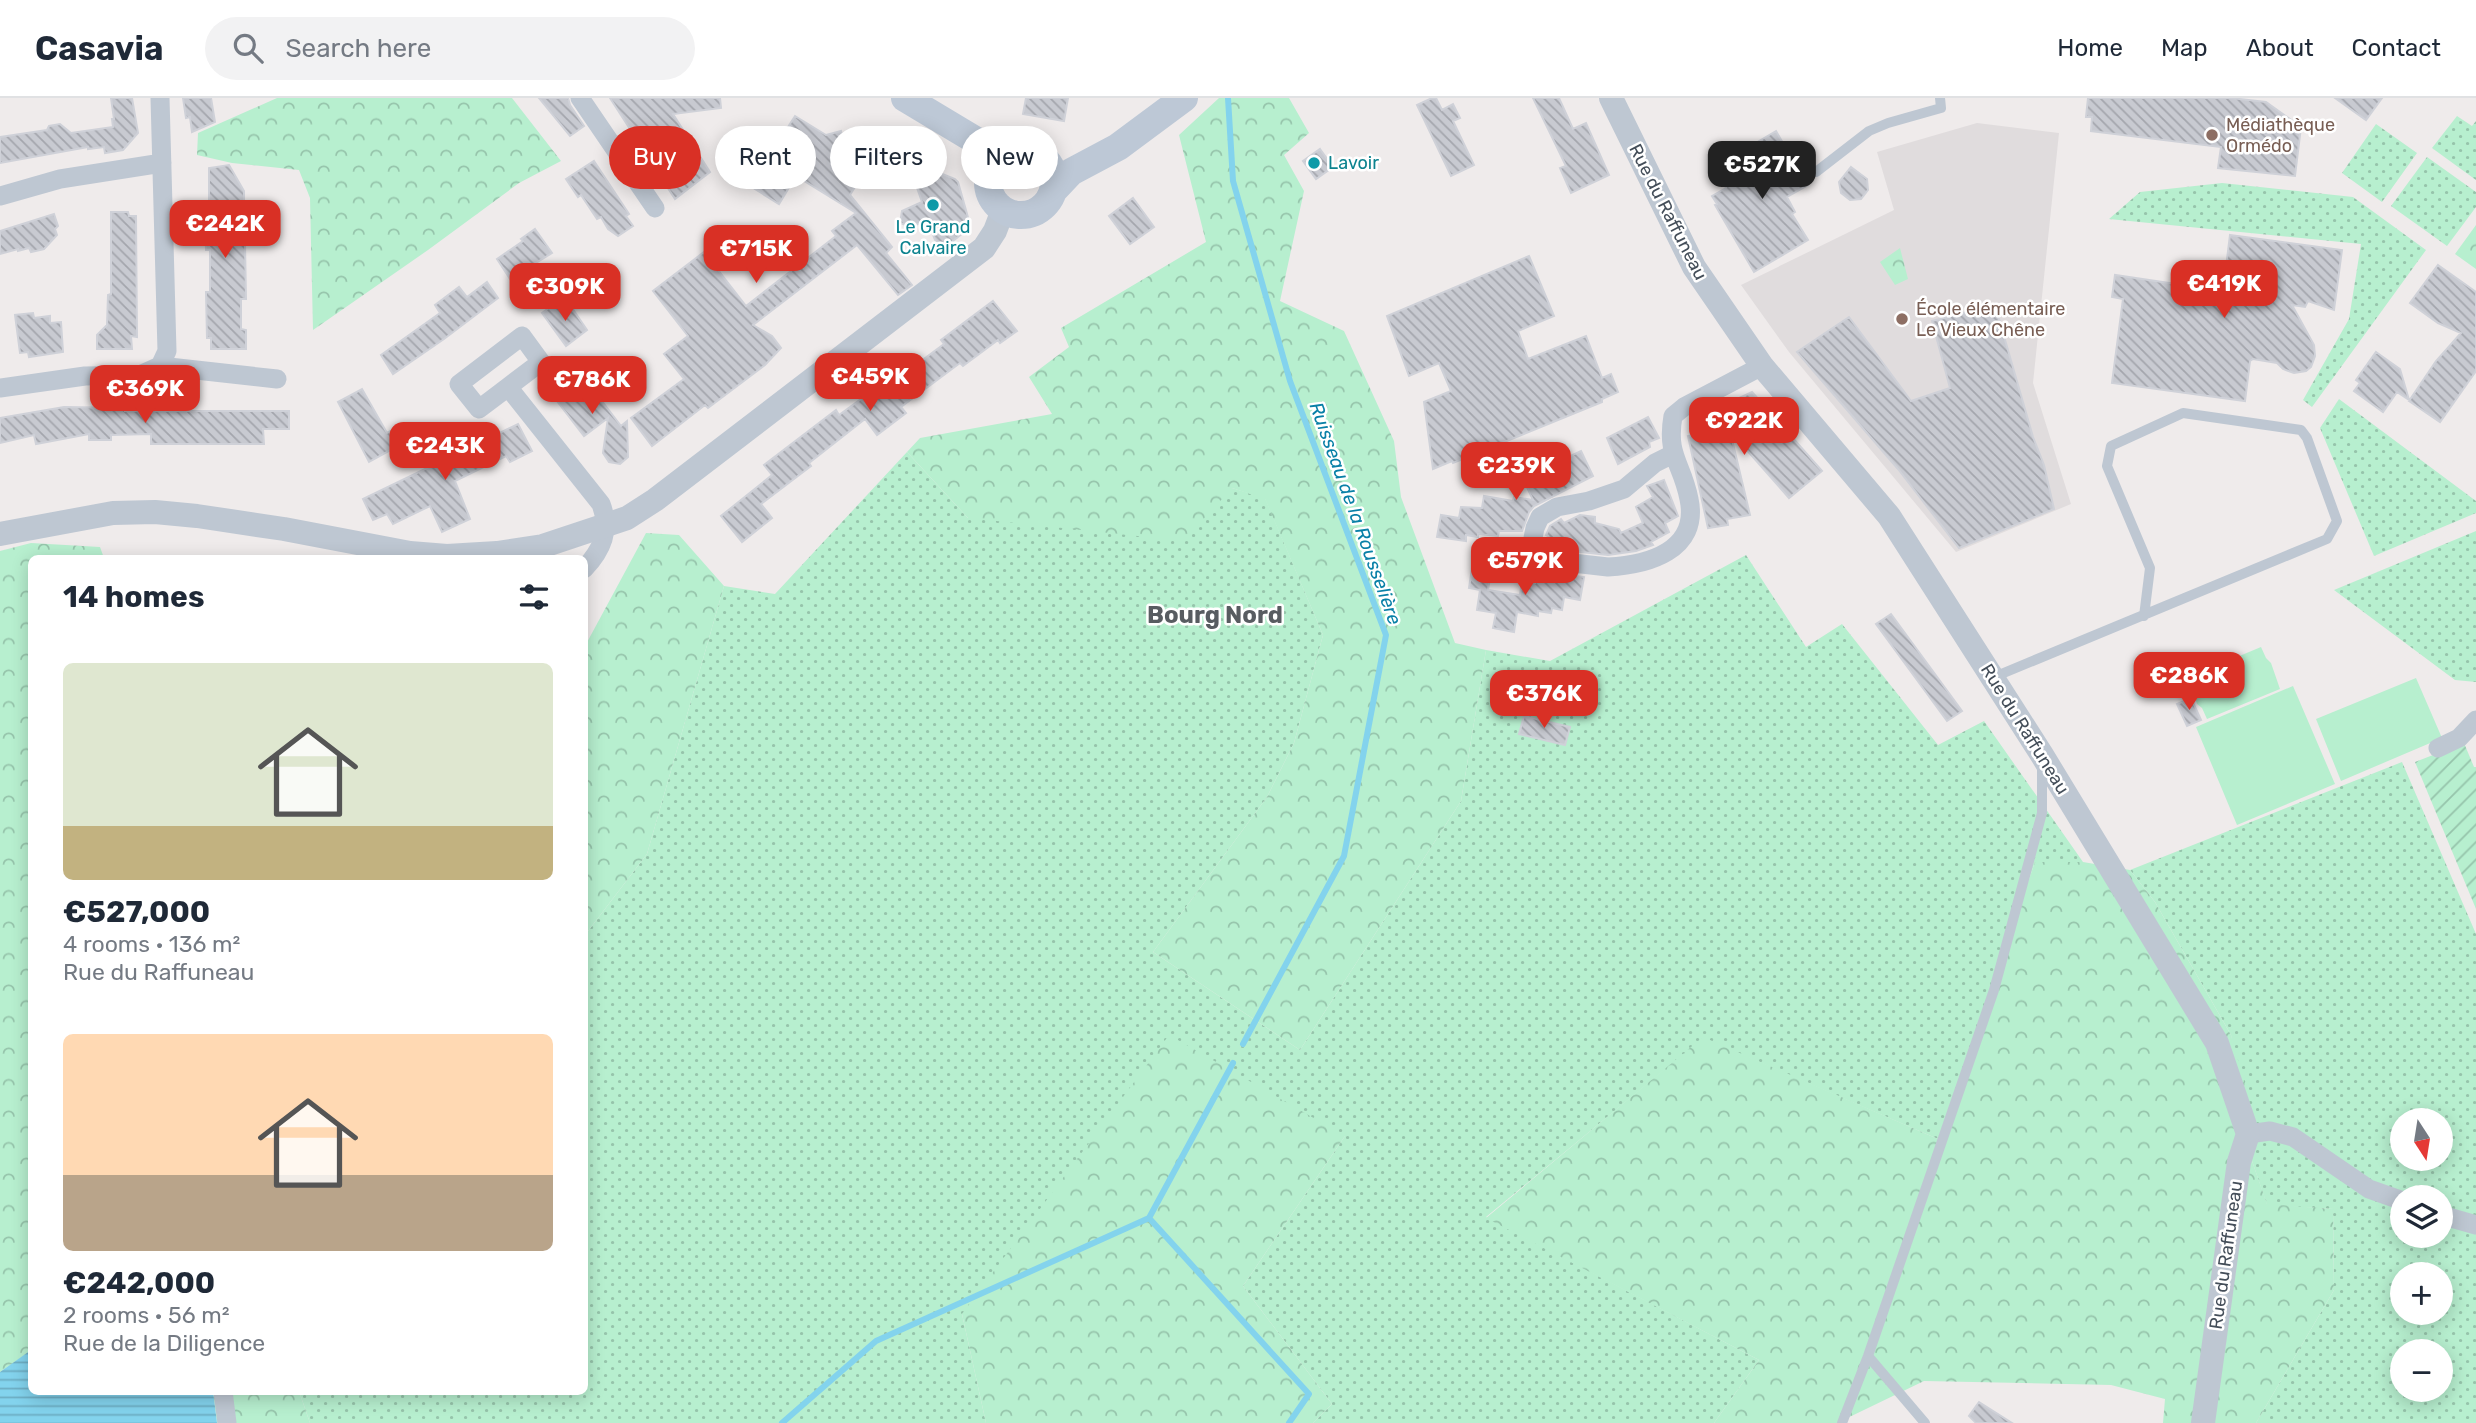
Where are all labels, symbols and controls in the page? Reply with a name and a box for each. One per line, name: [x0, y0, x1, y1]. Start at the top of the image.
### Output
search box: [205, 17, 695, 80]
text: Casavia: [35, 29, 163, 68]
icon: search: [229, 29, 267, 67]
text: Search here: [285, 33, 431, 64]
text: Home: [2057, 34, 2123, 62]
text: Map: [2161, 34, 2208, 62]
text: About: [2246, 34, 2314, 62]
text: Contact: [2352, 34, 2441, 62]
place label: Médiathèque Ormédo: [2226, 114, 2335, 157]
chip: Buy: [609, 126, 701, 189]
chip: Rent: [715, 126, 816, 189]
chip: Filters: [830, 126, 947, 189]
chip: New: [961, 126, 1058, 189]
marker: Médiathèque Ormédo: [2204, 127, 2220, 143]
street label: Rue du Raffuneau: [1624, 140, 1712, 284]
pin: €527K: [1713, 141, 1811, 201]
text: €527K: [1724, 150, 1800, 178]
place label: Lavoir: [1328, 152, 1379, 174]
marker: Lavoir: [1306, 155, 1322, 171]
marker: Le Grand Calvaire: [925, 197, 941, 213]
pin: €242K: [176, 200, 274, 260]
text: €242K: [186, 209, 264, 237]
place label: Le Grand Calvaire: [896, 216, 970, 259]
pin: €715K: [707, 226, 805, 285]
text: €715K: [720, 234, 792, 262]
pin: €419K: [2175, 260, 2273, 320]
pin: €309K: [516, 264, 614, 323]
text: €419K: [2187, 269, 2261, 297]
text: €309K: [526, 272, 604, 300]
place label: École élémentaire Le Vieux Chêne: [1916, 298, 2065, 341]
marker: École élémentaire Le Vieux Chêne: [1894, 311, 1910, 327]
pin: €459K: [821, 354, 919, 413]
pin: €786K: [543, 356, 641, 416]
text: €459K: [831, 362, 909, 390]
text: €786K: [553, 365, 631, 393]
pin: €369K: [96, 366, 194, 425]
text: €369K: [106, 374, 184, 402]
pin: €922K: [1695, 398, 1793, 457]
water label: Ruisseau de la Rousselière: [1305, 399, 1407, 628]
text: €922K: [1705, 406, 1783, 434]
pin: €243K: [396, 422, 494, 482]
text: €243K: [405, 431, 485, 459]
pin: €239K: [1467, 442, 1565, 502]
text: €239K: [1477, 451, 1555, 479]
pin: €579K: [1476, 538, 1574, 597]
text: €579K: [1487, 546, 1563, 574]
icon: filters: [515, 578, 553, 616]
text: 14 homes: [63, 579, 205, 615]
district label: Bourg Nord: [1147, 601, 1283, 629]
pin: €286K: [2140, 652, 2238, 712]
street label: Rue du Raffuneau: [1976, 660, 2074, 798]
text: €286K: [2150, 661, 2228, 689]
pin: €376K: [1495, 670, 1593, 730]
text: €376K: [1506, 679, 1582, 707]
icon: home: [245, 709, 371, 835]
text: €527,000: [63, 894, 210, 930]
text: 4 rooms · 136 m²: [63, 930, 240, 958]
text: Rue du Raffuneau: [63, 958, 254, 986]
icon: home: [245, 1080, 371, 1206]
north arrow: [2390, 1108, 2454, 1171]
map controls: [2390, 1108, 2453, 1402]
street label: Rue du Raffuneau: [2205, 1179, 2247, 1331]
button: layers: [2390, 1185, 2453, 1248]
button: +: [2390, 1262, 2453, 1325]
text: €242,000: [63, 1265, 215, 1301]
text: 2 rooms · 56 m²: [63, 1301, 230, 1329]
text: Rue de la Diligence: [63, 1329, 265, 1357]
button: −: [2390, 1339, 2453, 1402]

